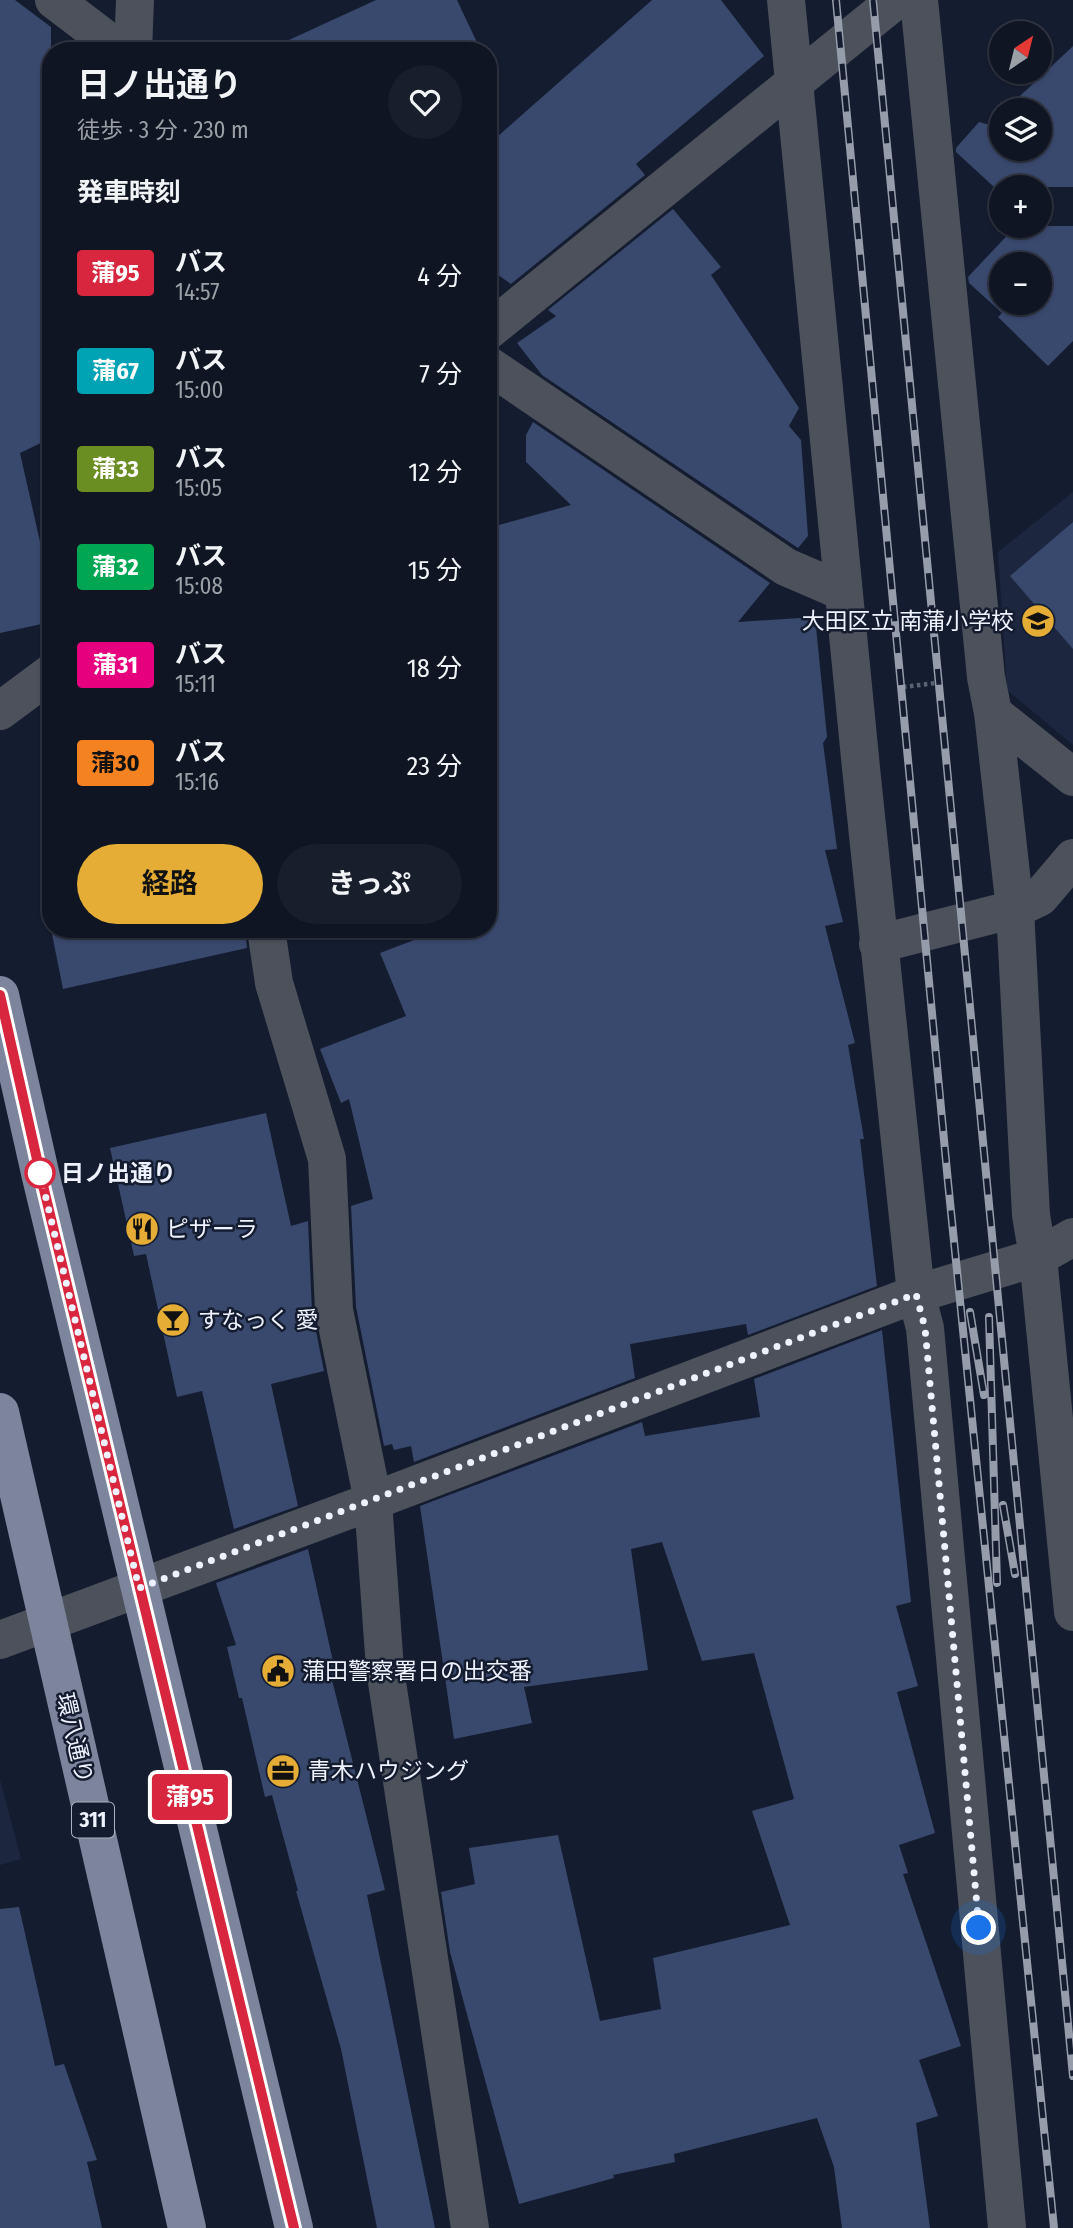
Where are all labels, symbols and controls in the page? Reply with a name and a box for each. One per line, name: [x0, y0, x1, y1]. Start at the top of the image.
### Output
north arrow: [989, 21, 1052, 84]
map controls: [989, 21, 1052, 315]
text: 日ノ出通り: [77, 65, 242, 105]
button: heart: [388, 65, 462, 139]
button: layers: [989, 98, 1052, 161]
text: 徒歩 · 3 分 · 230 m: [77, 116, 249, 144]
button: +: [989, 175, 1052, 238]
text: 発車時刻: [77, 177, 181, 208]
text: バス: [175, 247, 227, 278]
button: −: [989, 252, 1052, 315]
text: 蒲95: [91, 259, 140, 287]
text: 4 分: [417, 261, 462, 292]
text: 14:57: [175, 278, 219, 306]
text: バス: [175, 345, 227, 376]
text: 蒲67: [92, 357, 139, 385]
text: 7 分: [419, 359, 462, 390]
text: 15:00: [175, 376, 223, 404]
text: バス: [175, 443, 227, 474]
text: 蒲33: [92, 455, 139, 483]
text: 12 分: [408, 457, 462, 488]
text: 15:05: [175, 474, 222, 502]
text: バス: [175, 541, 227, 572]
text: 蒲32: [92, 553, 139, 581]
text: 15 分: [408, 555, 462, 586]
text: 15:08: [175, 572, 223, 600]
school or university icon: 大田区立 南蒲小学校: [1019, 602, 1057, 640]
place label: 大田区立 南蒲小学校: [802, 607, 1014, 635]
text: バス: [175, 639, 227, 670]
text: 蒲31: [93, 651, 138, 679]
text: 18 分: [407, 653, 462, 684]
text: 15:11: [175, 670, 216, 698]
text: バス: [175, 737, 227, 768]
text: 蒲30: [91, 749, 140, 777]
text: 23 分: [407, 751, 462, 782]
text: 15:16: [175, 768, 219, 796]
button: 経路: [77, 844, 263, 924]
button: きっぷ: [277, 844, 462, 924]
marker: 日ノ出通り: [25, 1158, 55, 1188]
place label: 日ノ出通り: [61, 1159, 176, 1187]
restaurant icon: ピザーラ: [123, 1210, 161, 1248]
place label: ピザーラ: [166, 1215, 258, 1243]
bar icon: すなっく 愛: [154, 1301, 192, 1339]
place label: すなっく 愛: [198, 1306, 318, 1334]
public building icon: 蒲田警察署日の出交番: [259, 1652, 297, 1690]
place label: 蒲田警察署日の出交番: [302, 1657, 532, 1685]
street label: 環八通り: [51, 1690, 99, 1786]
office icon: 青木ハウジング: [264, 1752, 302, 1790]
place label: 青木ハウジング: [308, 1757, 469, 1785]
line badge: 蒲95: [150, 1774, 230, 1820]
text: 蒲95: [166, 1783, 214, 1811]
road number: 311: [72, 1802, 114, 1838]
your location: [961, 1910, 996, 1945]

